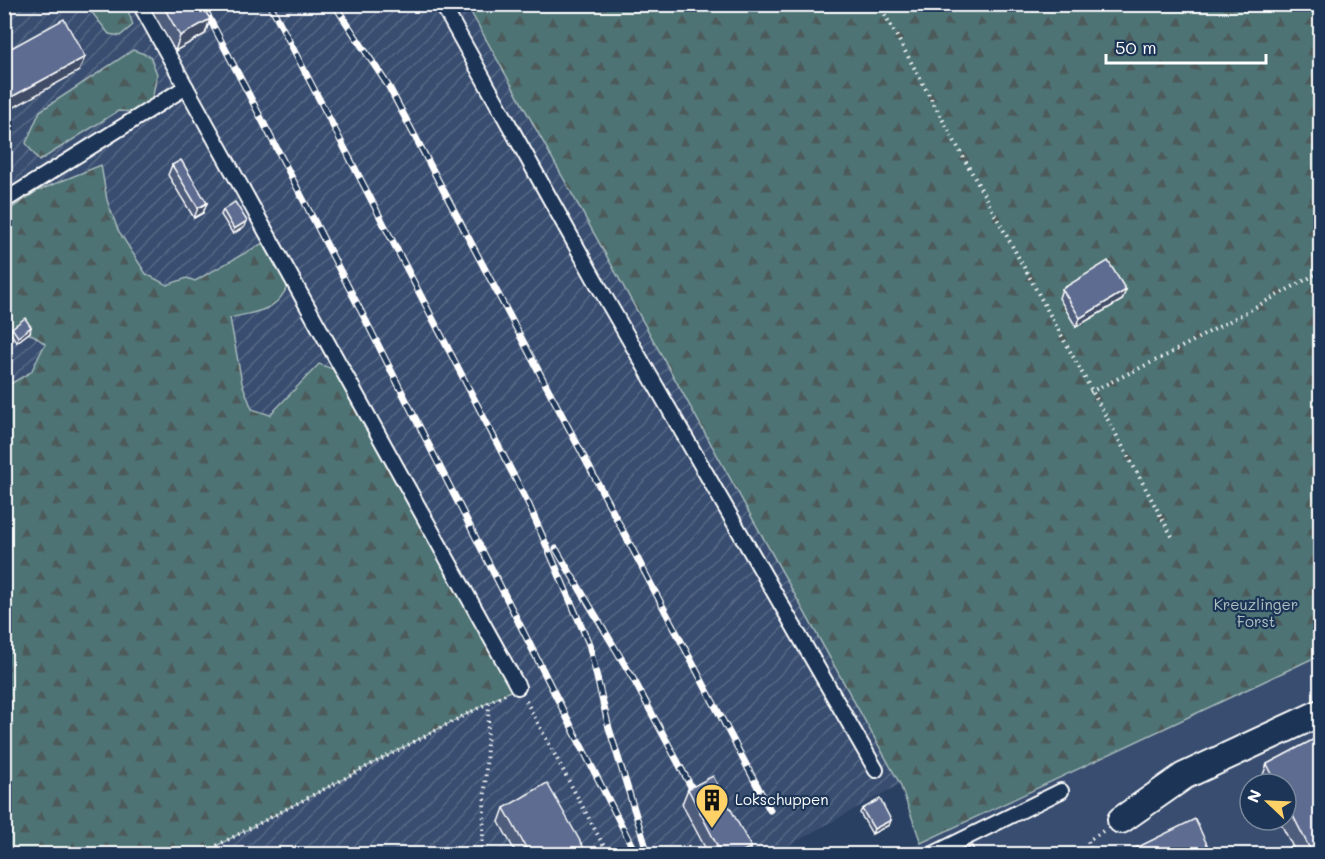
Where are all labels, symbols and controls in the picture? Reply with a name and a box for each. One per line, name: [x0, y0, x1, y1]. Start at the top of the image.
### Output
scale bar: [1106, 27, 1266, 65]
text: 50 m: [1115, 35, 1157, 59]
park label: Kreuzlinger Forst: [1214, 594, 1298, 631]
north arrow: [1238, 772, 1298, 832]
building icon: Lokschuppen: [694, 782, 730, 829]
text: N: [1242, 786, 1266, 806]
place label: Lokschuppen: [735, 789, 829, 809]

